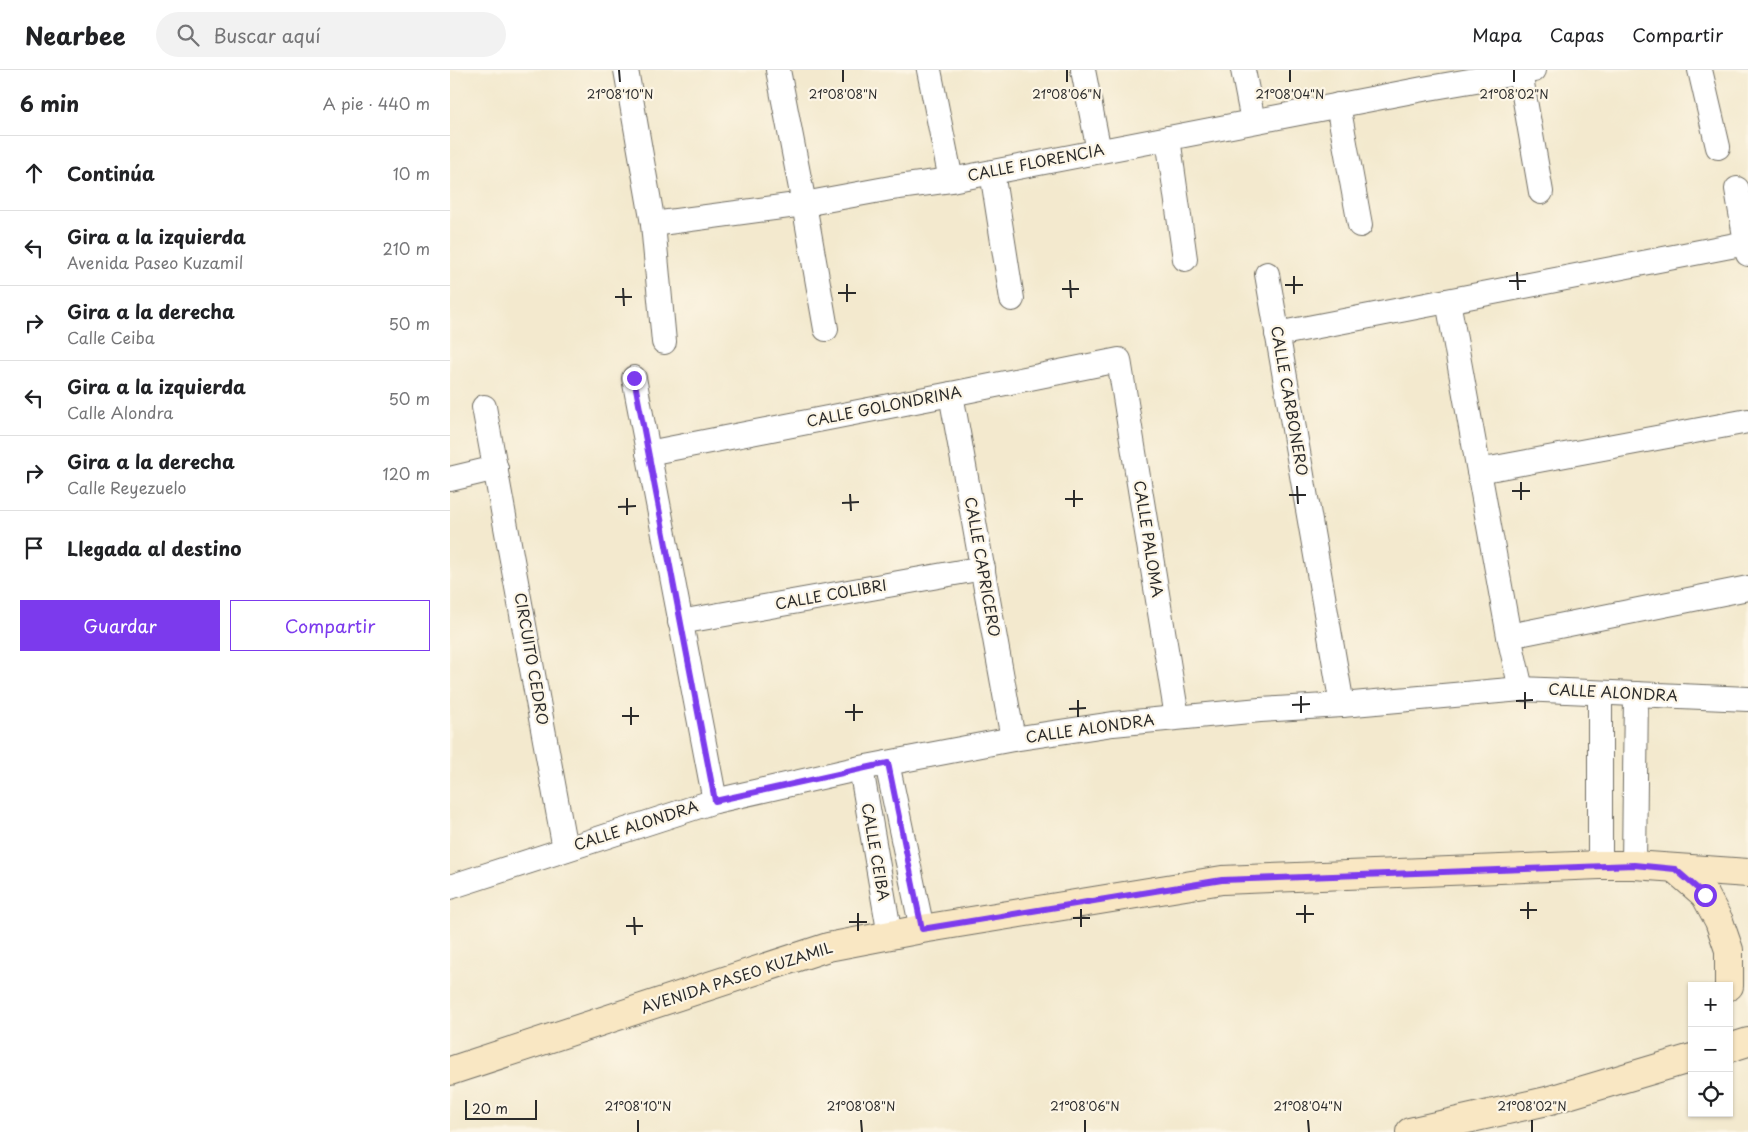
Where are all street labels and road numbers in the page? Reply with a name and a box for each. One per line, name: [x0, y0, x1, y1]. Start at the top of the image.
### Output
street label: CALLE FLORENCIA: [965, 137, 1106, 186]
street label: CALLE CARBONERO: [1266, 324, 1315, 478]
street label: CALLE GOLONDRINA: [804, 379, 963, 432]
street label: CALLE PALOMA: [1129, 479, 1170, 599]
street label: CALLE CAPRICERO: [960, 495, 1007, 639]
street label: CALLE COLIBRI: [773, 572, 888, 615]
street label: CIRCUITO CEDRO: [510, 591, 555, 727]
street label: CALLE ALONDRA: [1548, 677, 1678, 706]
street label: CALLE ALONDRA: [1024, 707, 1156, 748]
street label: CALLE ALONDRA: [570, 794, 701, 856]
street label: CALLE CEIBA: [857, 801, 896, 902]
street label: AVENIDA PASEO KUZAMIL: [638, 935, 836, 1018]

